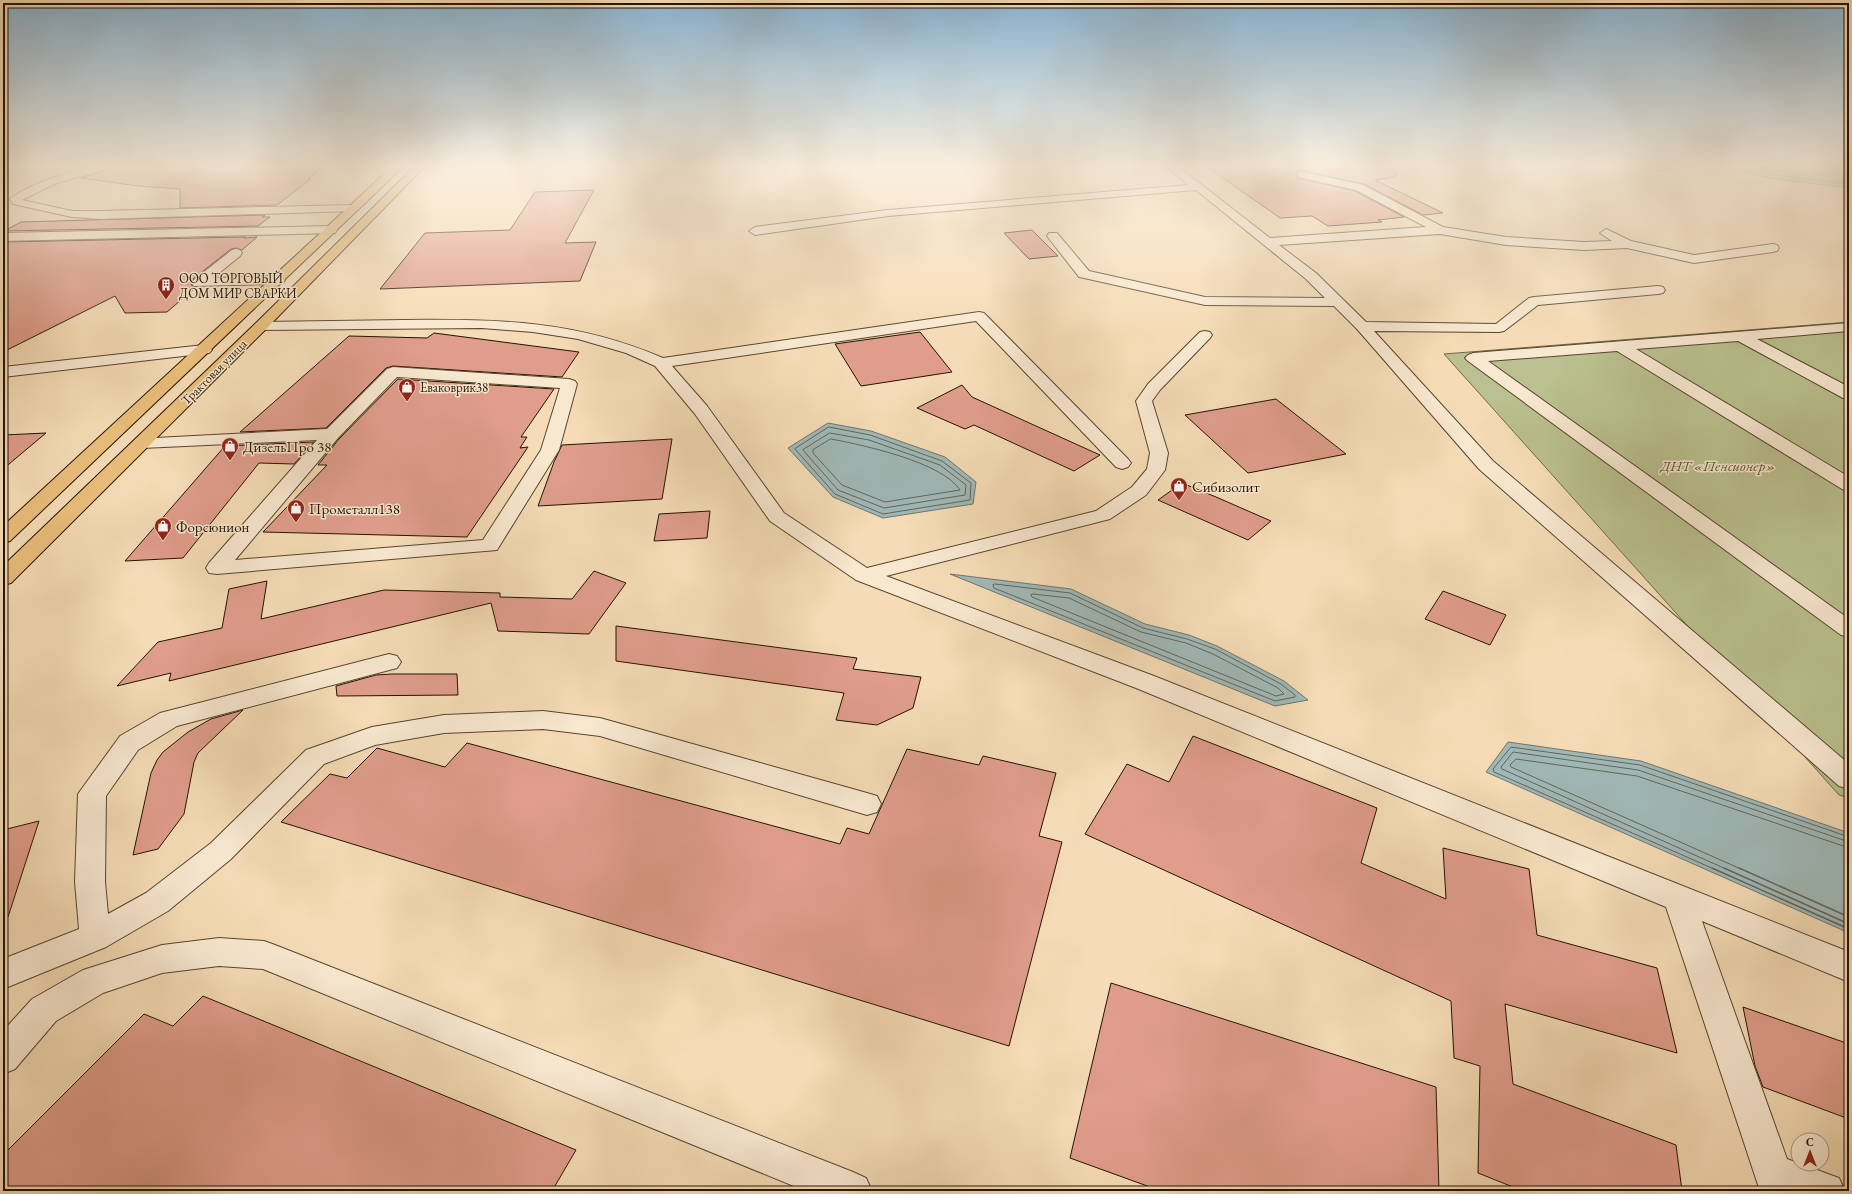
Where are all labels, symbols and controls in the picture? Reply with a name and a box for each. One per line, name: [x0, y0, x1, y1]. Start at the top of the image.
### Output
place label: ООО ТОРГОВЫЙ ДОМ МИР СВАРКИ: [179, 270, 297, 302]
building icon: ООО ТОРГОВЫЙ ДОМ МИР СВАРКИ: [156, 275, 176, 300]
street label: Трактовая улица: [177, 335, 251, 409]
shop icon: Еваковрик38: [397, 377, 417, 402]
place label: Еваковрик38: [420, 379, 488, 396]
shop icon: ДизельПро 38: [220, 436, 240, 461]
place label: ДизельПро 38: [243, 437, 331, 456]
park label: ДНТ «Пенсионер»: [1660, 456, 1776, 475]
shop icon: Сибизолит: [1169, 476, 1189, 501]
place label: Сибизолит: [1192, 477, 1260, 496]
shop icon: Прометалл138: [286, 498, 306, 523]
place label: Прометалл138: [309, 499, 400, 518]
shop icon: Форсюнион: [153, 516, 173, 541]
place label: Форсюнион: [176, 517, 250, 536]
north arrow: [1790, 1132, 1830, 1172]
text: С: [1806, 1135, 1814, 1149]

